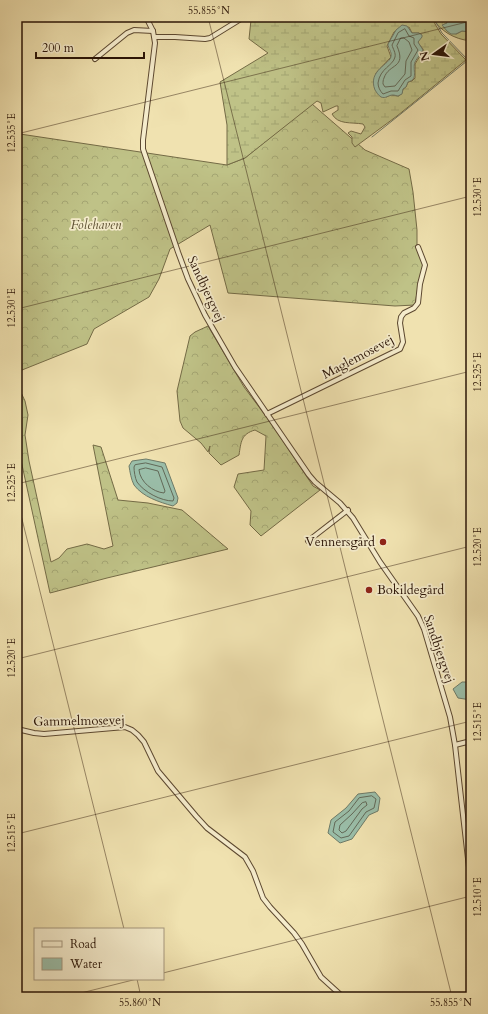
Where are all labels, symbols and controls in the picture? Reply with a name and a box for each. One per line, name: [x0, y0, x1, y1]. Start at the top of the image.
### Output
text: 55.855°N: [188, 4, 230, 18]
scale bar: [36, 34, 144, 60]
north arrow: [414, 34, 454, 74]
text: 200 m: [42, 40, 75, 56]
text: N: [416, 49, 433, 63]
text: 12.535°E: [5, 113, 19, 153]
text: 12.530°E: [471, 177, 485, 217]
park label: Folehaven: [71, 216, 122, 234]
street label: Sandbjergvej: [183, 253, 229, 325]
text: 12.530°E: [5, 288, 19, 328]
street label: Maglemosevej: [319, 331, 397, 383]
text: 12.525°E: [471, 352, 485, 392]
text: 12.525°E: [5, 463, 19, 503]
text: 12.520°E: [471, 527, 485, 567]
place label: Vennersgård: [305, 533, 375, 551]
marker: Vennersgård: [378, 537, 388, 547]
place label: Bokildegård: [377, 581, 444, 599]
marker: Bokildegård: [364, 585, 374, 595]
street label: Sandbjergvej: [419, 612, 459, 686]
text: 12.520°E: [5, 638, 19, 678]
text: 12.515°E: [471, 702, 485, 742]
street label: Gammelmosevej: [33, 711, 125, 731]
text: 12.515°E: [5, 813, 19, 853]
text: 12.510°E: [471, 877, 485, 917]
legend: [34, 928, 164, 980]
text: Road: [70, 936, 97, 952]
text: Water: [69, 956, 103, 972]
text: 55.860°N: [119, 996, 161, 1010]
text: 55.855°N: [430, 996, 472, 1010]

